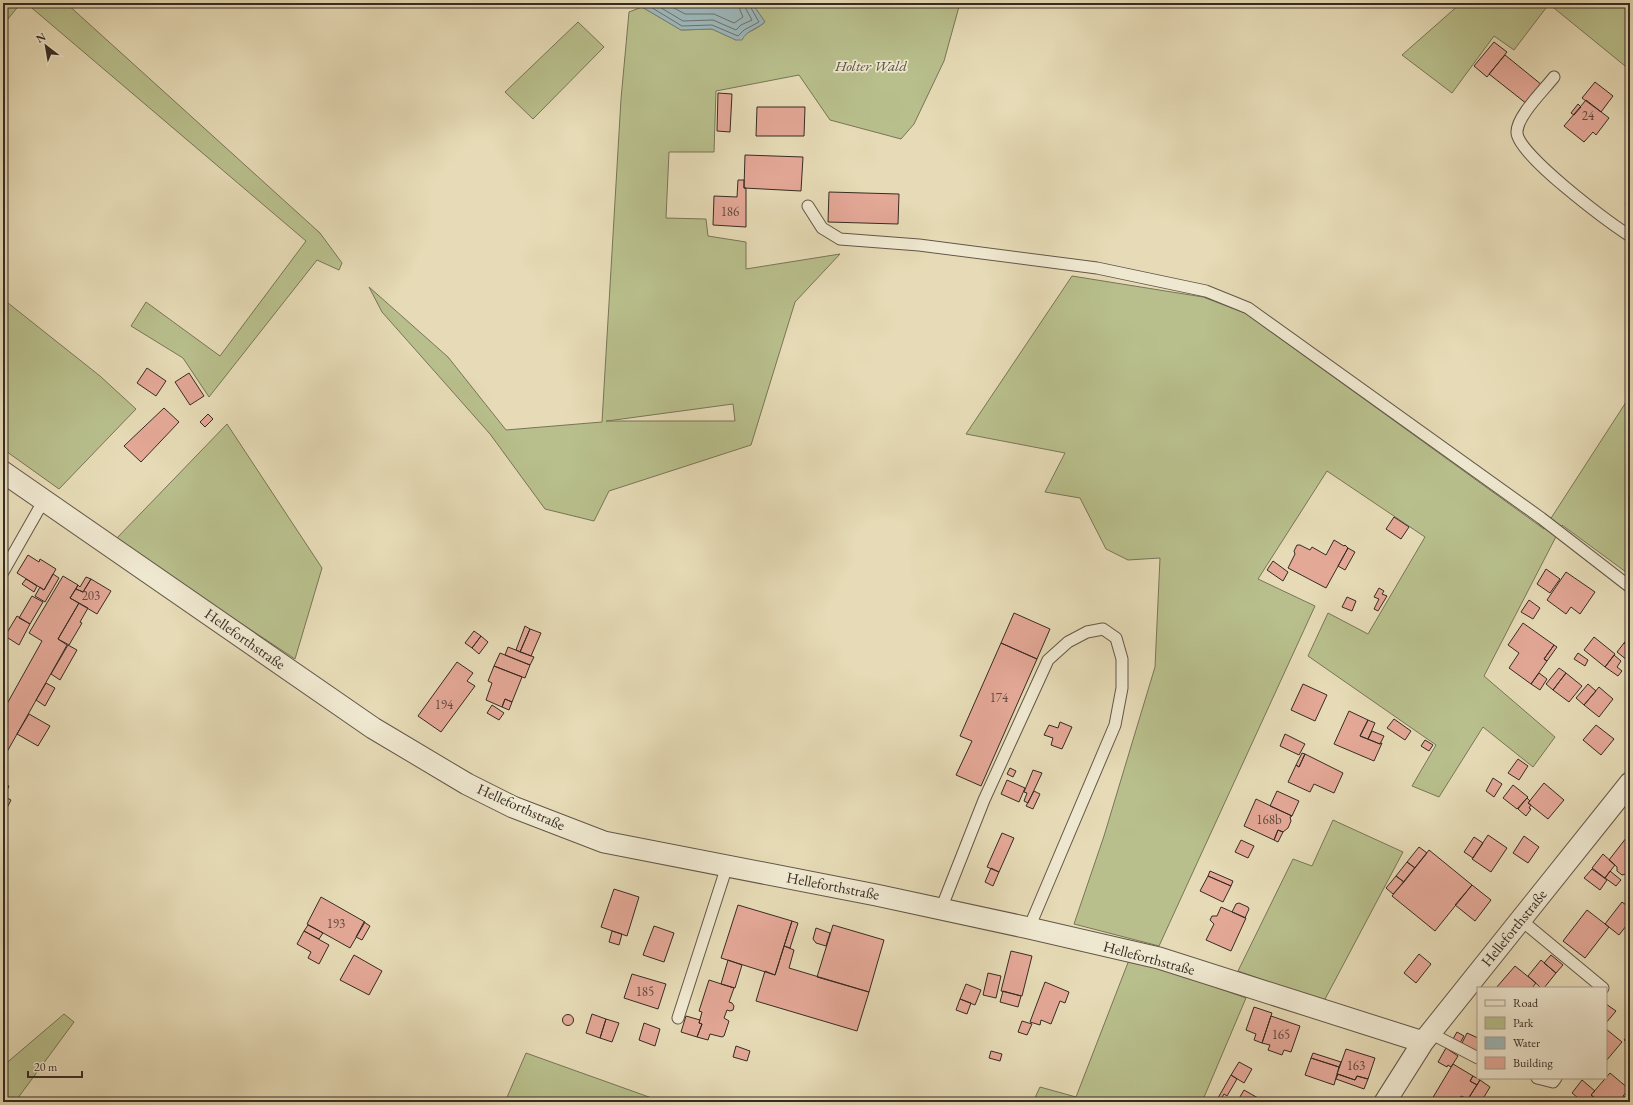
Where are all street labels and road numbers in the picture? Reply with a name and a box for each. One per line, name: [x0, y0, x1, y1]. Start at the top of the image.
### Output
street label: Helleforthstraße: [201, 604, 289, 673]
street label: Helleforthstraße: [474, 779, 568, 834]
street label: Helleforthstraße: [785, 867, 881, 904]
street label: Helleforthstraße: [1477, 885, 1551, 970]
street label: Helleforthstraße: [1101, 936, 1197, 979]

